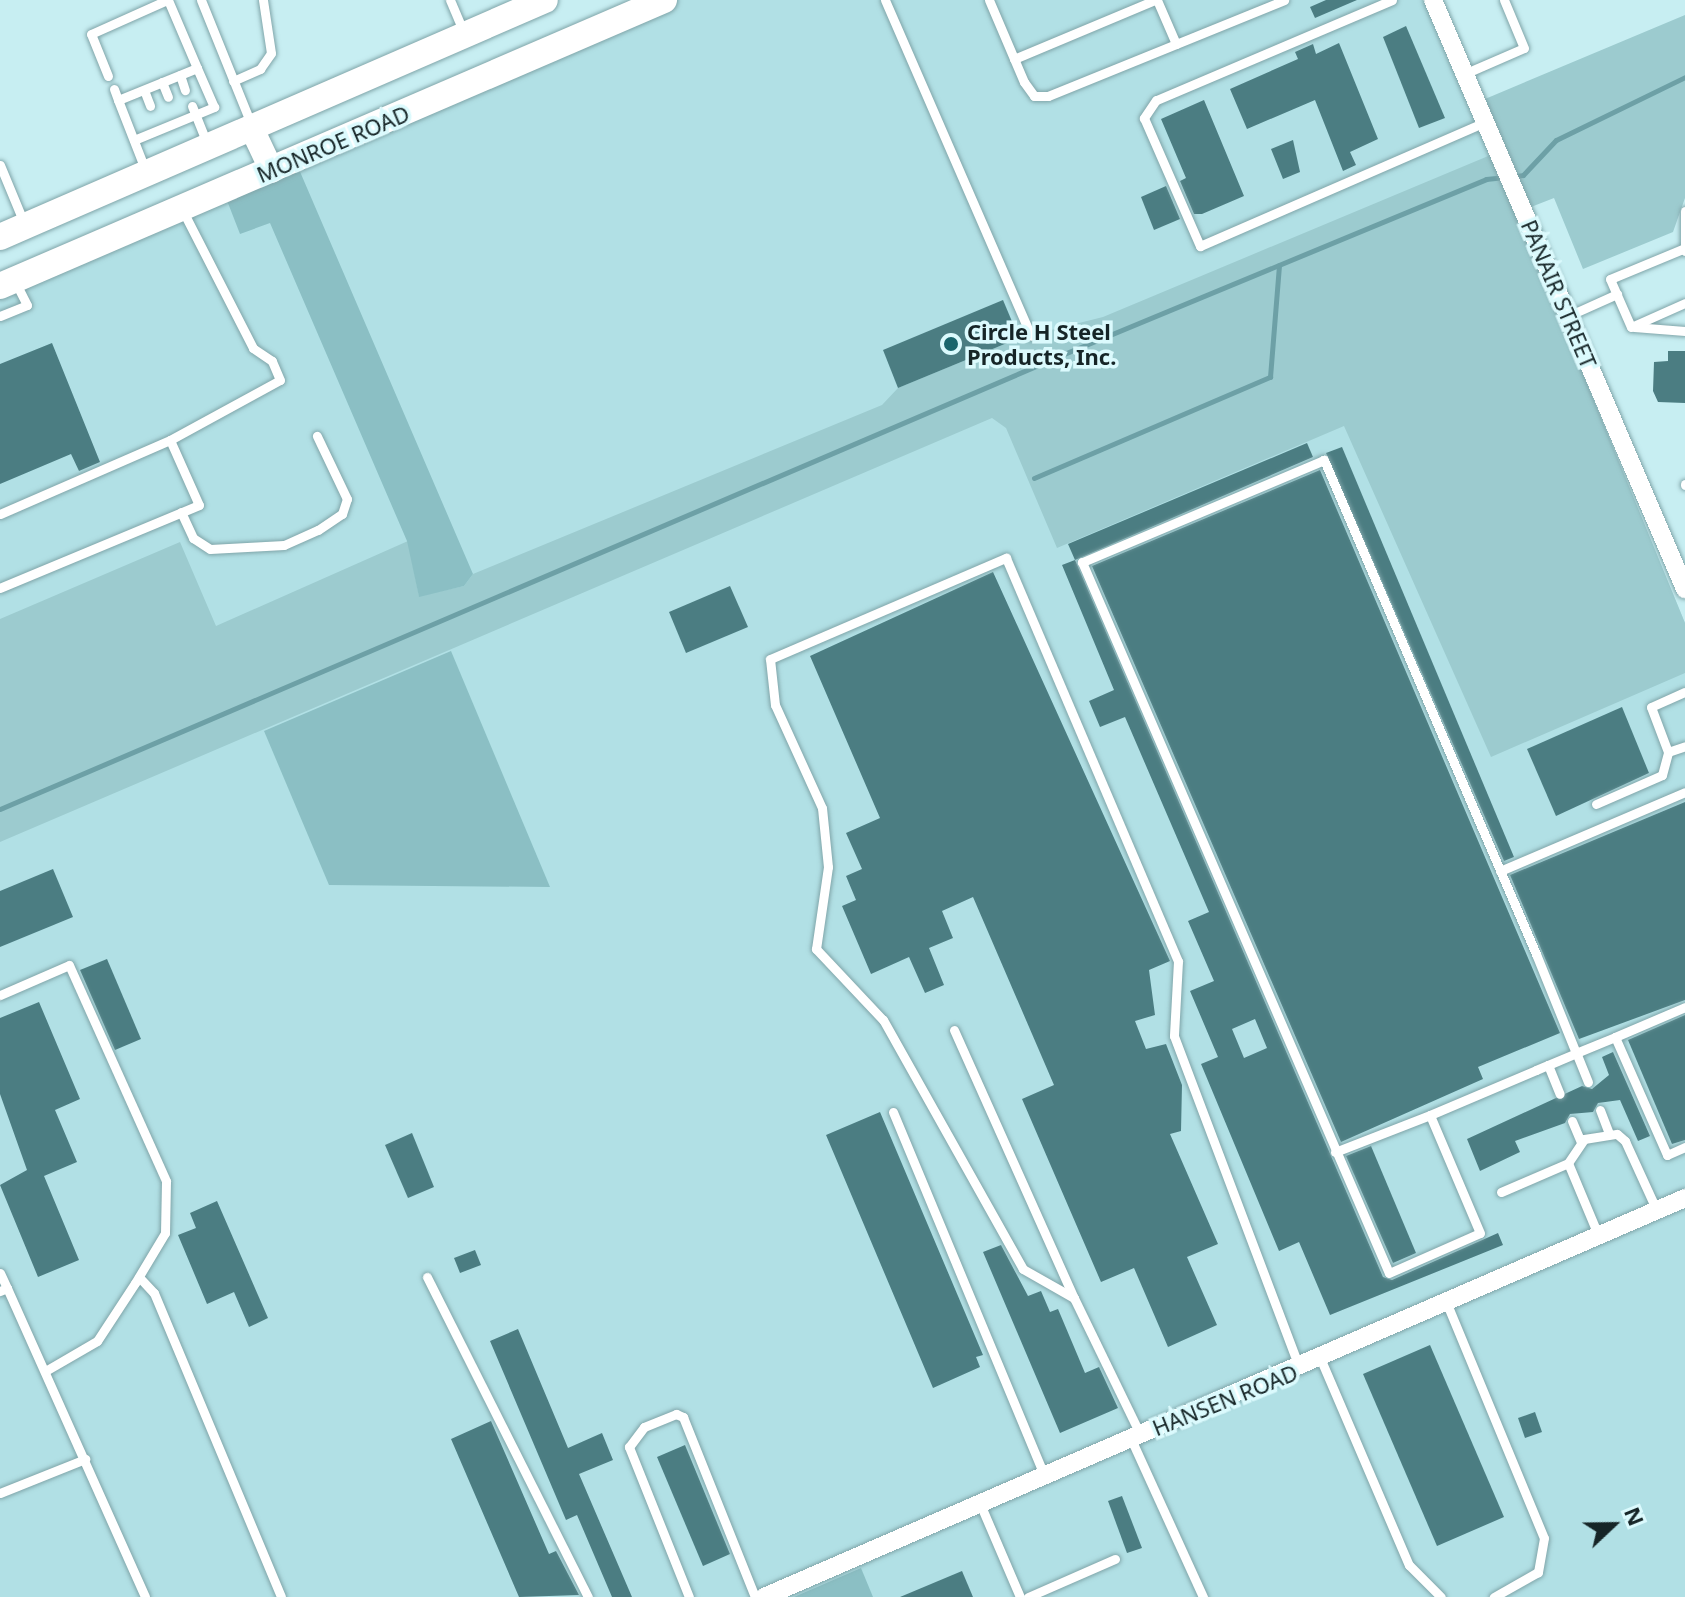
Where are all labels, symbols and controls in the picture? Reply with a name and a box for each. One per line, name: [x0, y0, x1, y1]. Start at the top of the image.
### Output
street label: MONROE ROAD: [253, 100, 413, 188]
street label: PANAIR STREET: [1516, 216, 1602, 372]
place label: Circle H Steel Products, Inc.: [967, 318, 1116, 370]
marker: Circle H Steel Products, Inc.: [942, 335, 960, 353]
street label: HANSEN ROAD: [1148, 1359, 1302, 1441]
north arrow: [1573, 1485, 1653, 1565]
text: N: [1618, 1502, 1653, 1530]

